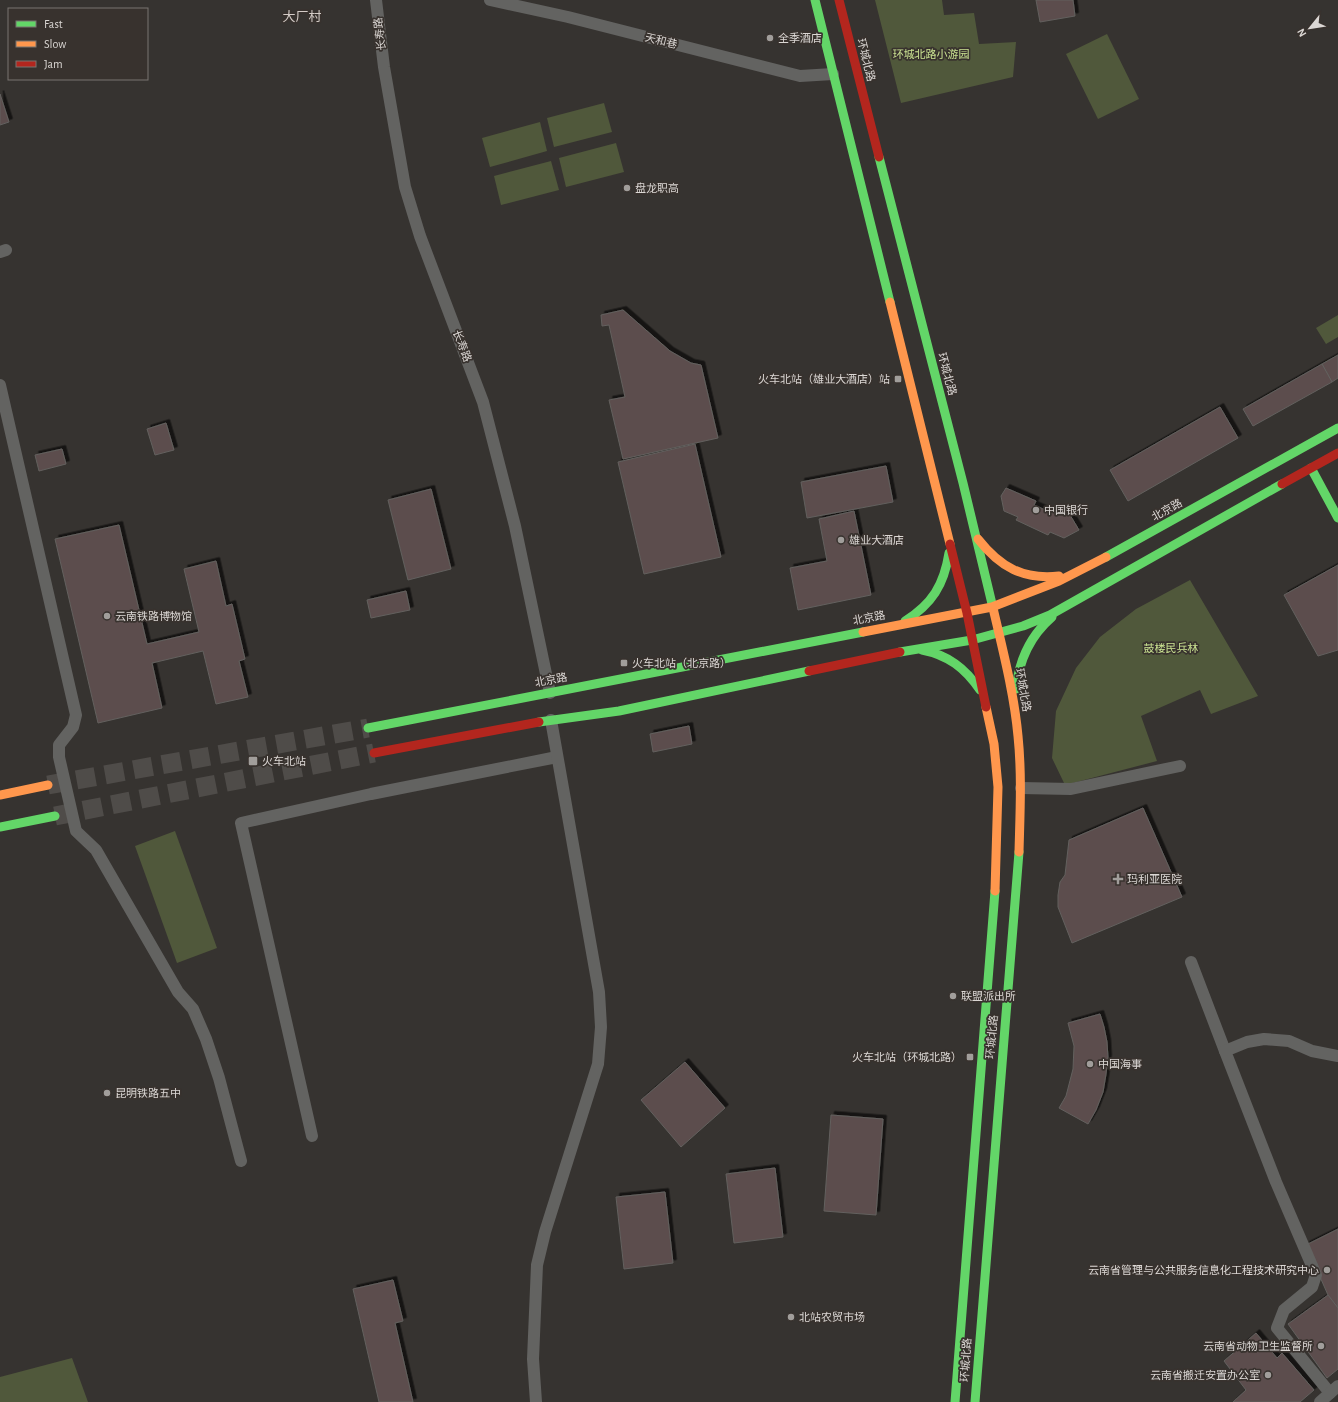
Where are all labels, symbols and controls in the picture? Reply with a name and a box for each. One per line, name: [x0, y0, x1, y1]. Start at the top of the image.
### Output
legend: [8, 8, 148, 80]
north arrow: [1290, 8, 1330, 48]
district label: 大厂村: [282, 9, 322, 24]
street label: 长寿路: [372, 17, 387, 51]
text: Fast: [44, 18, 63, 30]
text: N: [1295, 27, 1308, 39]
street label: 天和巷: [644, 31, 679, 50]
place label: 全季酒店: [778, 32, 822, 44]
marker: 全季酒店: [765, 33, 775, 43]
street label: 环城北路: [855, 37, 878, 83]
text: Slow: [44, 38, 66, 50]
park label: 环城北路小游园: [893, 48, 970, 60]
text: Jam: [44, 58, 63, 70]
place label: 盘龙职高: [635, 182, 679, 194]
marker: 盘龙职高: [622, 183, 632, 193]
street label: 长寿路: [451, 328, 474, 363]
street label: 环城北路: [936, 351, 959, 397]
place label: 火车北站（雄业大酒店）站: [758, 373, 890, 385]
marker: 火车北站（雄业大酒店）站: [893, 374, 903, 384]
street label: 北京路: [1149, 496, 1184, 523]
place label: 中国银行: [1044, 504, 1088, 516]
marker: 中国银行: [1031, 505, 1041, 515]
place label: 雄业大酒店: [849, 534, 904, 546]
marker: 雄业大酒店: [836, 535, 846, 545]
street label: 北京路: [852, 608, 886, 627]
place label: 云南铁路博物馆: [115, 610, 192, 622]
marker: 云南铁路博物馆: [102, 611, 112, 621]
park label: 鼓楼民兵林: [1144, 642, 1199, 654]
place label: 火车北站（北京路）: [632, 657, 731, 669]
marker: 火车北站（北京路）: [619, 658, 629, 668]
street label: 环城北路: [1014, 667, 1033, 713]
street label: 北京路: [534, 670, 568, 689]
marker: 火车北站: [247, 755, 259, 767]
place label: 火车北站: [262, 755, 306, 767]
marker: 玛利亚医院: [1112, 873, 1124, 885]
place label: 玛利亚医院: [1127, 873, 1182, 885]
place label: 联盟派出所: [961, 990, 1016, 1002]
marker: 联盟派出所: [948, 991, 958, 1001]
street label: 环城北路: [984, 1015, 999, 1059]
place label: 火车北站（环城北路）: [852, 1051, 962, 1063]
marker: 火车北站（环城北路）: [965, 1052, 975, 1062]
place label: 中国海事: [1098, 1058, 1142, 1070]
marker: 中国海事: [1085, 1059, 1095, 1069]
place label: 昆明铁路五中: [115, 1087, 181, 1099]
marker: 昆明铁路五中: [102, 1088, 112, 1098]
place label: 云南省管理与公共服务信息化工程技术研究中心: [1088, 1264, 1319, 1276]
marker: 云南省管理与公共服务信息化工程技术研究中心: [1322, 1265, 1332, 1275]
place label: 北站农贸市场: [799, 1311, 865, 1323]
marker: 北站农贸市场: [786, 1312, 796, 1322]
street label: 环城北路: [958, 1338, 973, 1382]
place label: 云南省动物卫生监督所: [1203, 1340, 1313, 1352]
marker: 云南省动物卫生监督所: [1316, 1341, 1326, 1351]
place label: 云南省搬迁安置办公室: [1150, 1369, 1260, 1381]
marker: 云南省搬迁安置办公室: [1263, 1370, 1273, 1380]

